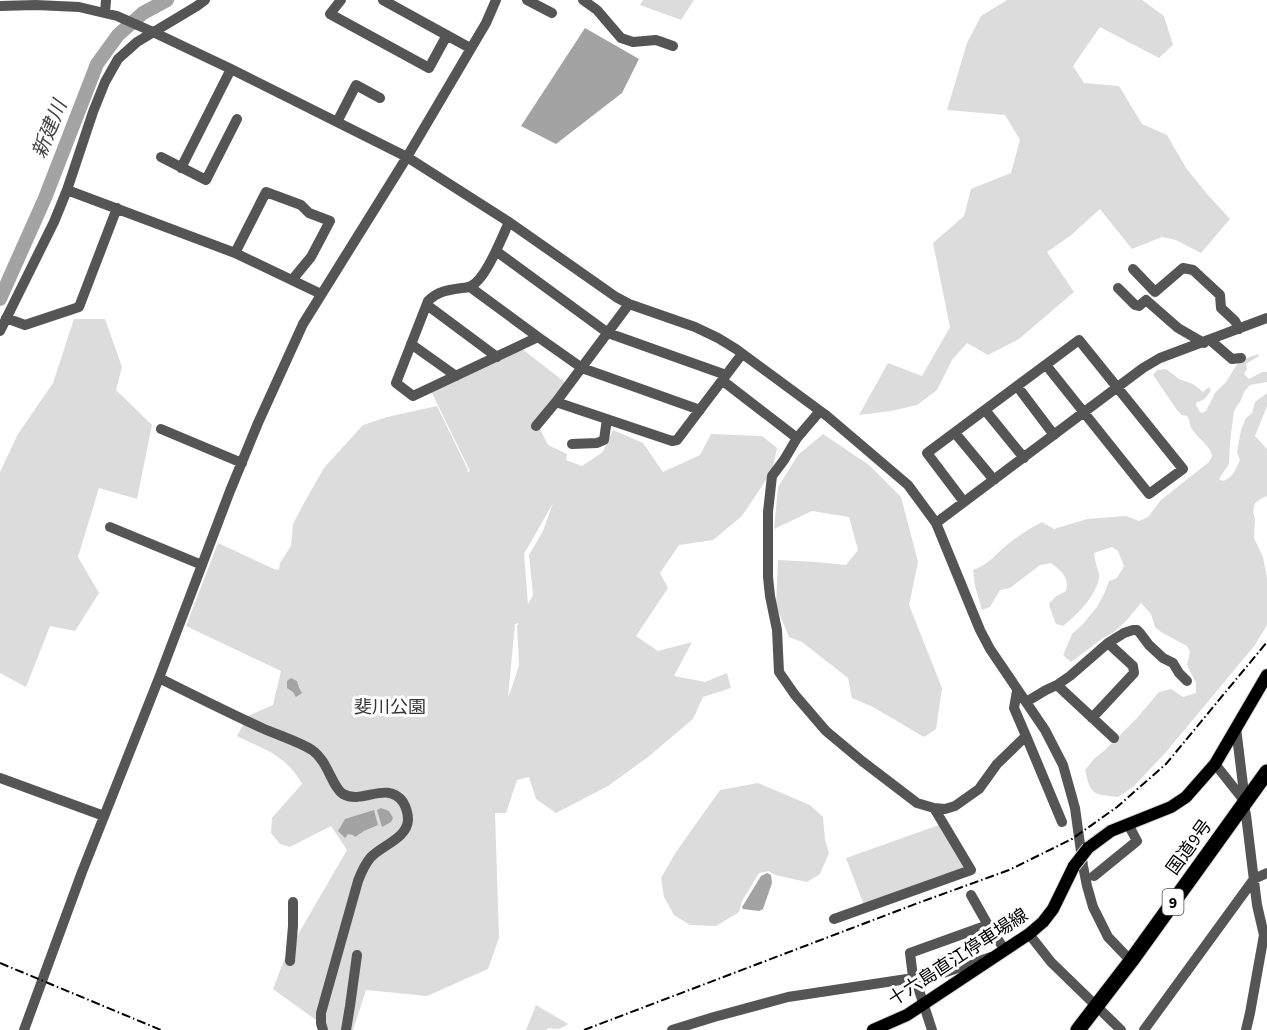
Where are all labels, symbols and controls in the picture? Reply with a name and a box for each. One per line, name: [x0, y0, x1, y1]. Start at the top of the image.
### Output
water label: 新建川: [26, 94, 75, 162]
park label: 斐川公園: [354, 695, 426, 720]
street label: 国道9号: [1161, 814, 1218, 880]
road number: 9: [1162, 889, 1184, 915]
street label: 十六島直江停車場線: [884, 903, 1033, 1012]

